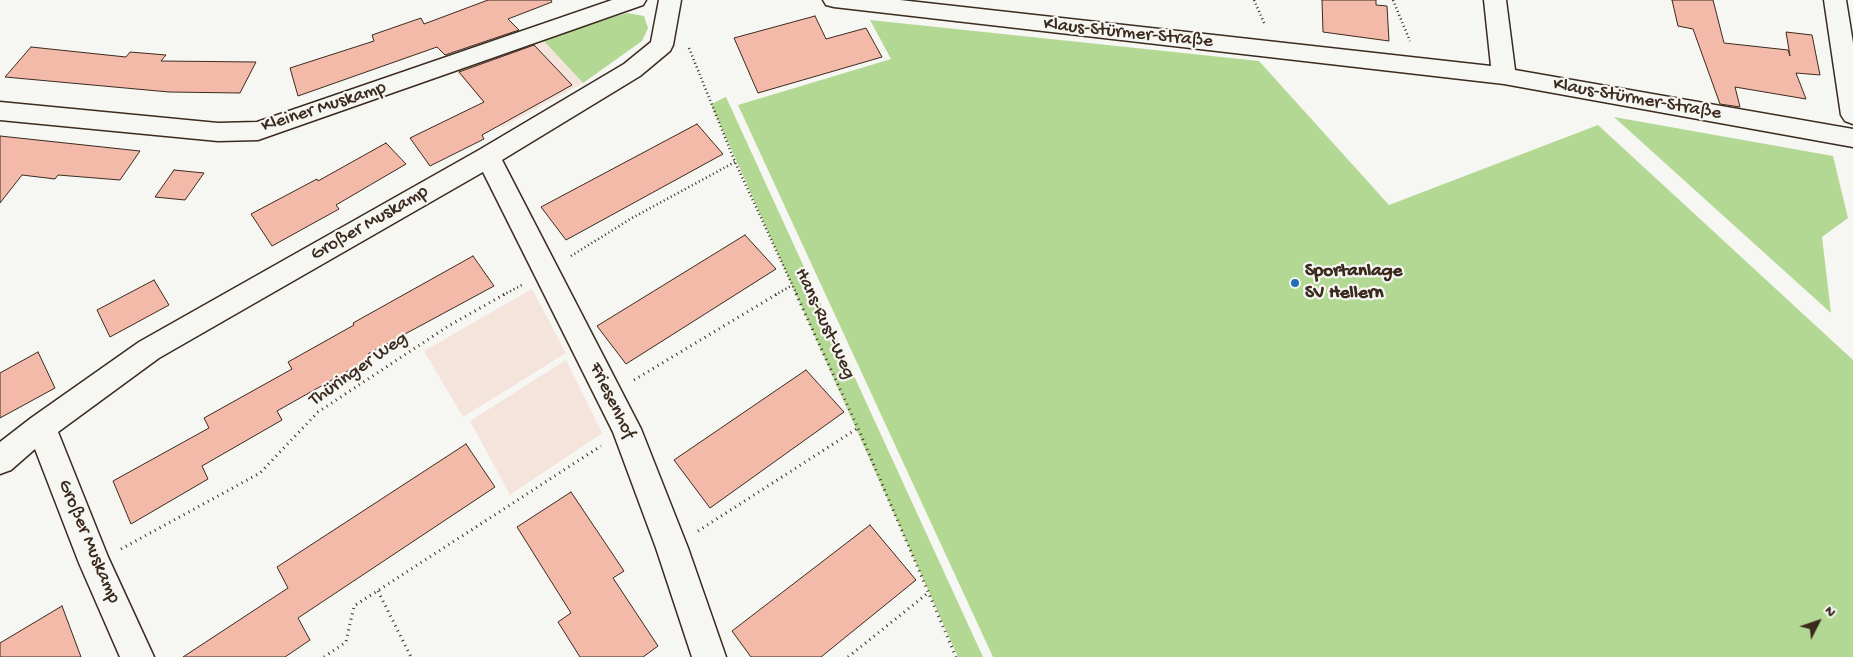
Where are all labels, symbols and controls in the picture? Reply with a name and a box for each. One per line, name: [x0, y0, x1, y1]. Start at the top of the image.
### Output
street label: Klaus-Stürmer-Straße: [1042, 14, 1214, 54]
street label: Klaus-Stürmer-Straße: [1551, 74, 1723, 126]
street label: Kleiner Muskamp: [259, 77, 389, 139]
street label: Großer Muskamp: [307, 181, 433, 267]
place label: Sportanlage SV Hellern: [1305, 261, 1402, 305]
street label: Hans-Rust-Weg: [788, 265, 860, 383]
marker: Sportanlage SV Hellern: [1289, 277, 1301, 289]
street label: Thüringer Weg: [305, 328, 413, 412]
street label: Friesenhof: [583, 359, 639, 443]
street label: Großer Muskamp: [52, 477, 124, 607]
north arrow: [1793, 597, 1843, 647]
text: N: [1820, 603, 1839, 621]

